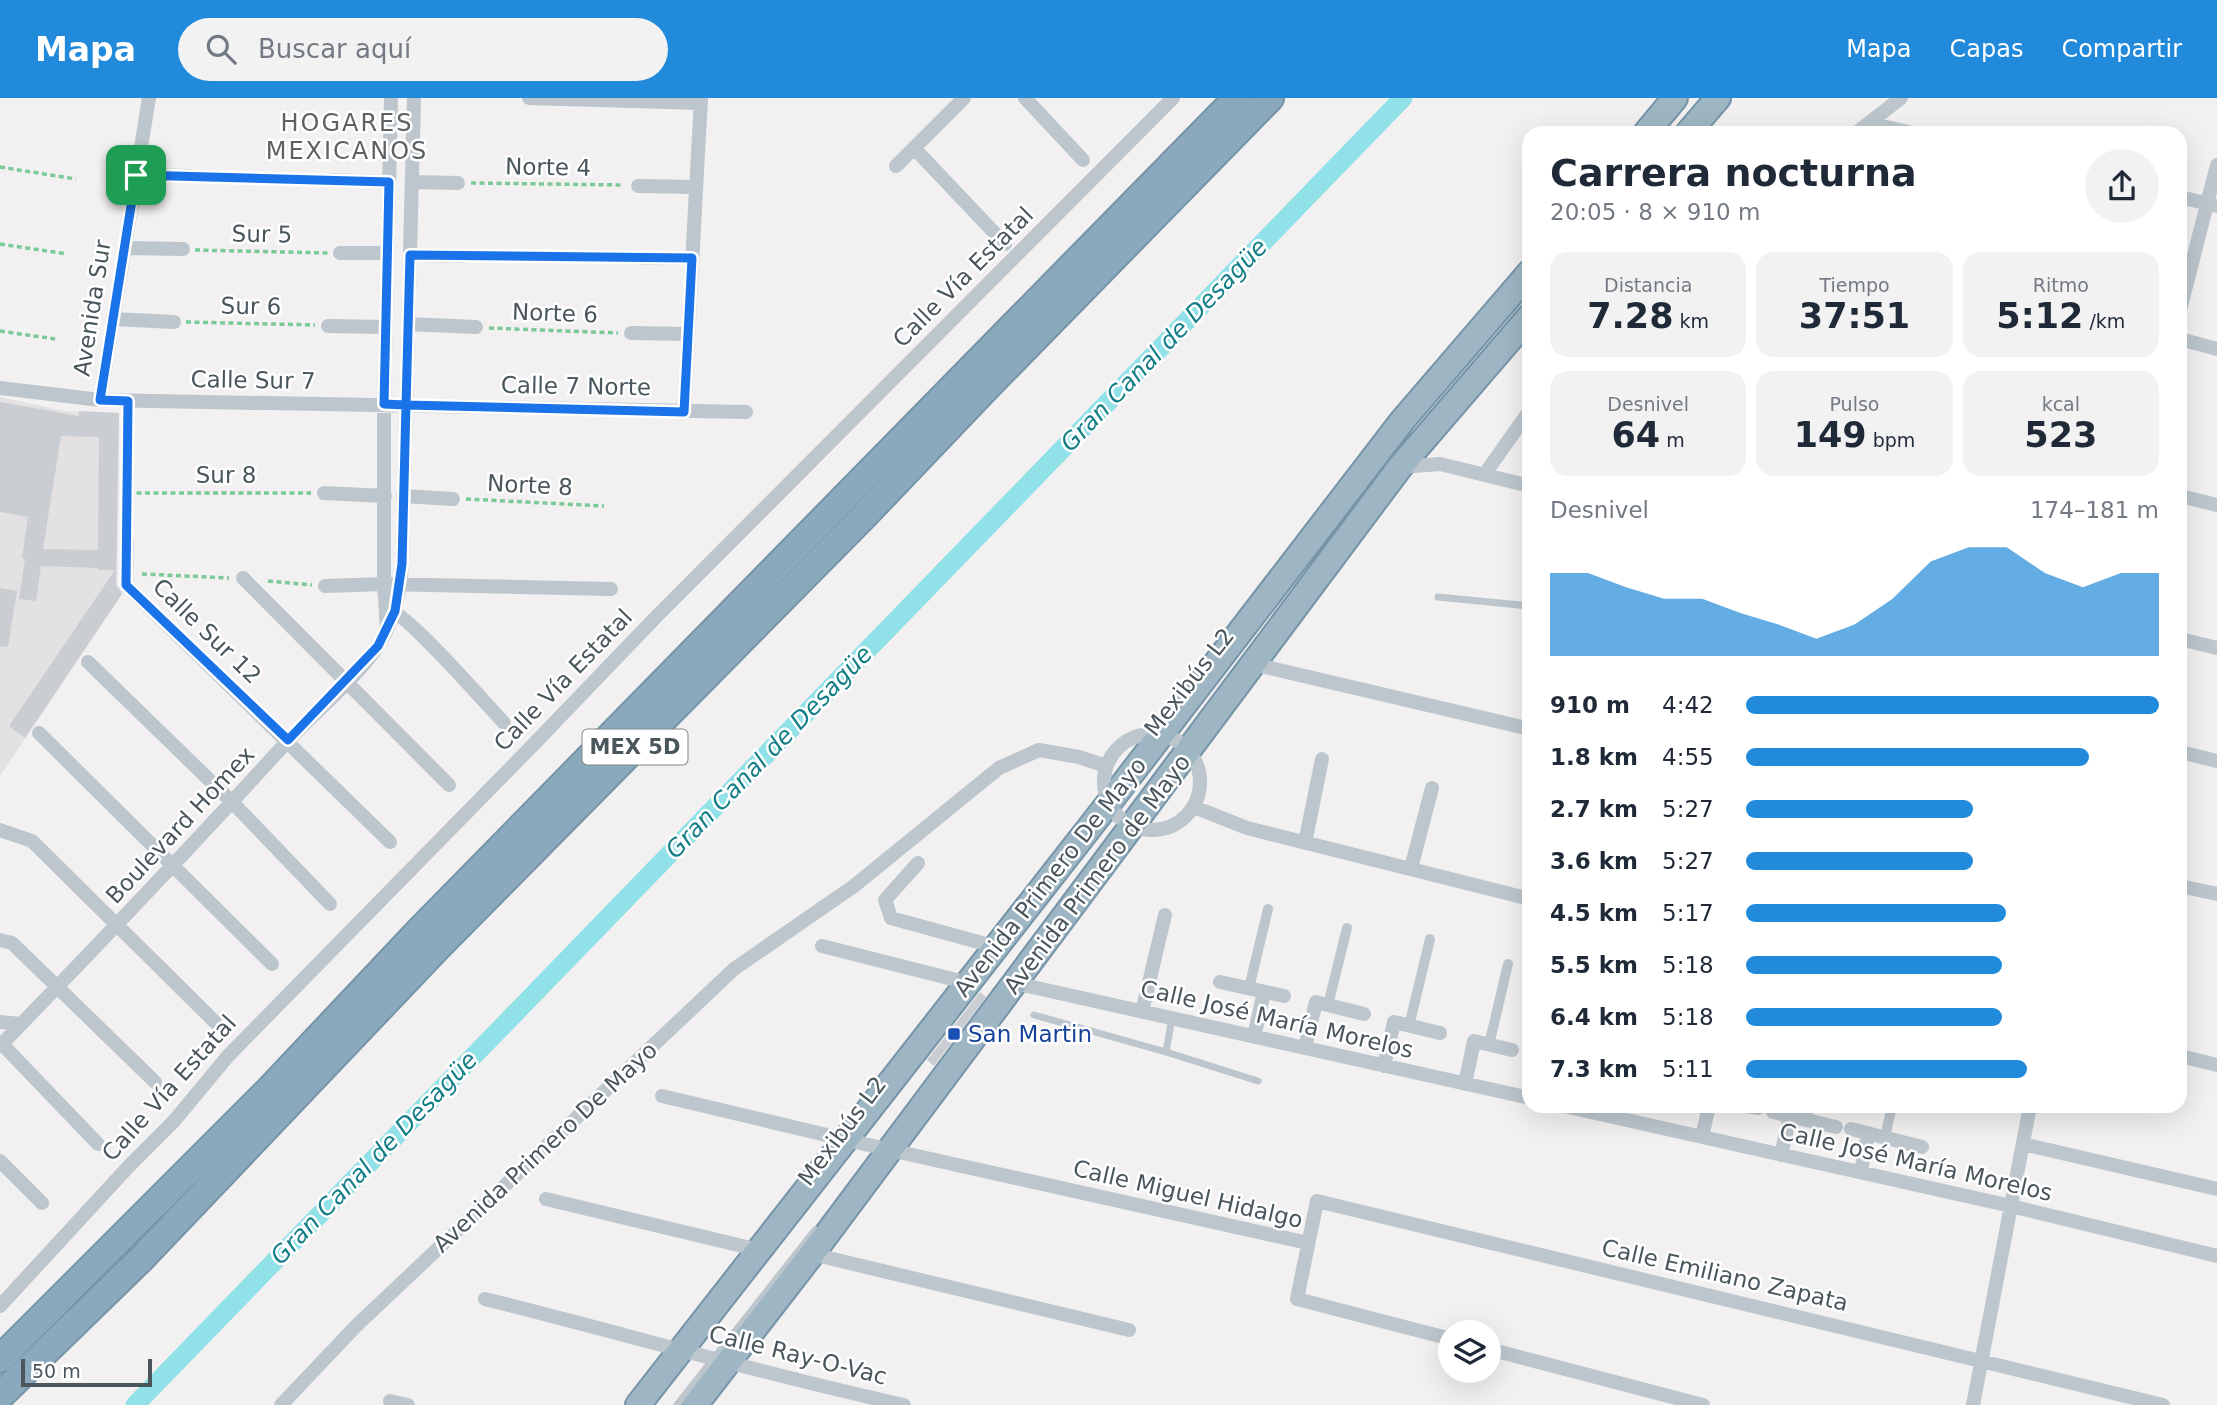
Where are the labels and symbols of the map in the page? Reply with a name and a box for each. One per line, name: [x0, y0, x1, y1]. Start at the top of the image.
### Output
district label: HOGARES MEXICANOS: [266, 109, 428, 165]
pin: [106, 145, 166, 205]
street label: Norte 4: [505, 153, 591, 181]
street label: Calle Vía Estatal: [888, 202, 1038, 352]
street label: Sur 5: [231, 220, 293, 248]
water label: Gran Canal de Desagüe: [1055, 233, 1273, 457]
street label: Avenida Sur: [68, 237, 116, 378]
street label: Sur 6: [220, 292, 282, 320]
street label: Norte 6: [512, 299, 598, 327]
street label: Calle Sur 7: [190, 366, 316, 394]
street label: Calle 7 Norte: [501, 372, 651, 400]
street label: Sur 8: [196, 462, 256, 488]
street label: Norte 8: [486, 470, 574, 500]
street label: Calle Sur 12: [148, 573, 266, 689]
street label: Calle Vía Estatal: [489, 604, 637, 756]
street label: Mexibús L2: [1139, 623, 1239, 741]
water label: Gran Canal de Desagüe: [660, 640, 878, 864]
road number: MEX 5D: [582, 730, 688, 764]
street label: Boulevard Homex: [101, 741, 259, 909]
street label: Avenida Primero de Mayo: [998, 749, 1196, 999]
street label: Avenida Primero De Mayo: [949, 752, 1151, 1002]
street label: Calle José María Morelos: [1138, 975, 1416, 1063]
street label: Calle Vía Estatal: [97, 1010, 241, 1166]
place label: San Martin: [968, 1021, 1092, 1047]
marker: San Martin: [946, 1026, 962, 1042]
street label: Avenida Primero De Mayo: [428, 1037, 662, 1257]
water label: Gran Canal de Desagüe: [265, 1046, 483, 1270]
street label: Mexibús L2: [793, 1071, 891, 1191]
street label: Calle José María Morelos: [1777, 1118, 2055, 1206]
street label: Calle Miguel Hidalgo: [1071, 1155, 1305, 1233]
street label: Calle Emiliano Zapata: [1599, 1234, 1851, 1316]
street label: Calle Ray-O-Vac: [706, 1320, 890, 1390]
scale bar: [21, 1356, 152, 1388]

